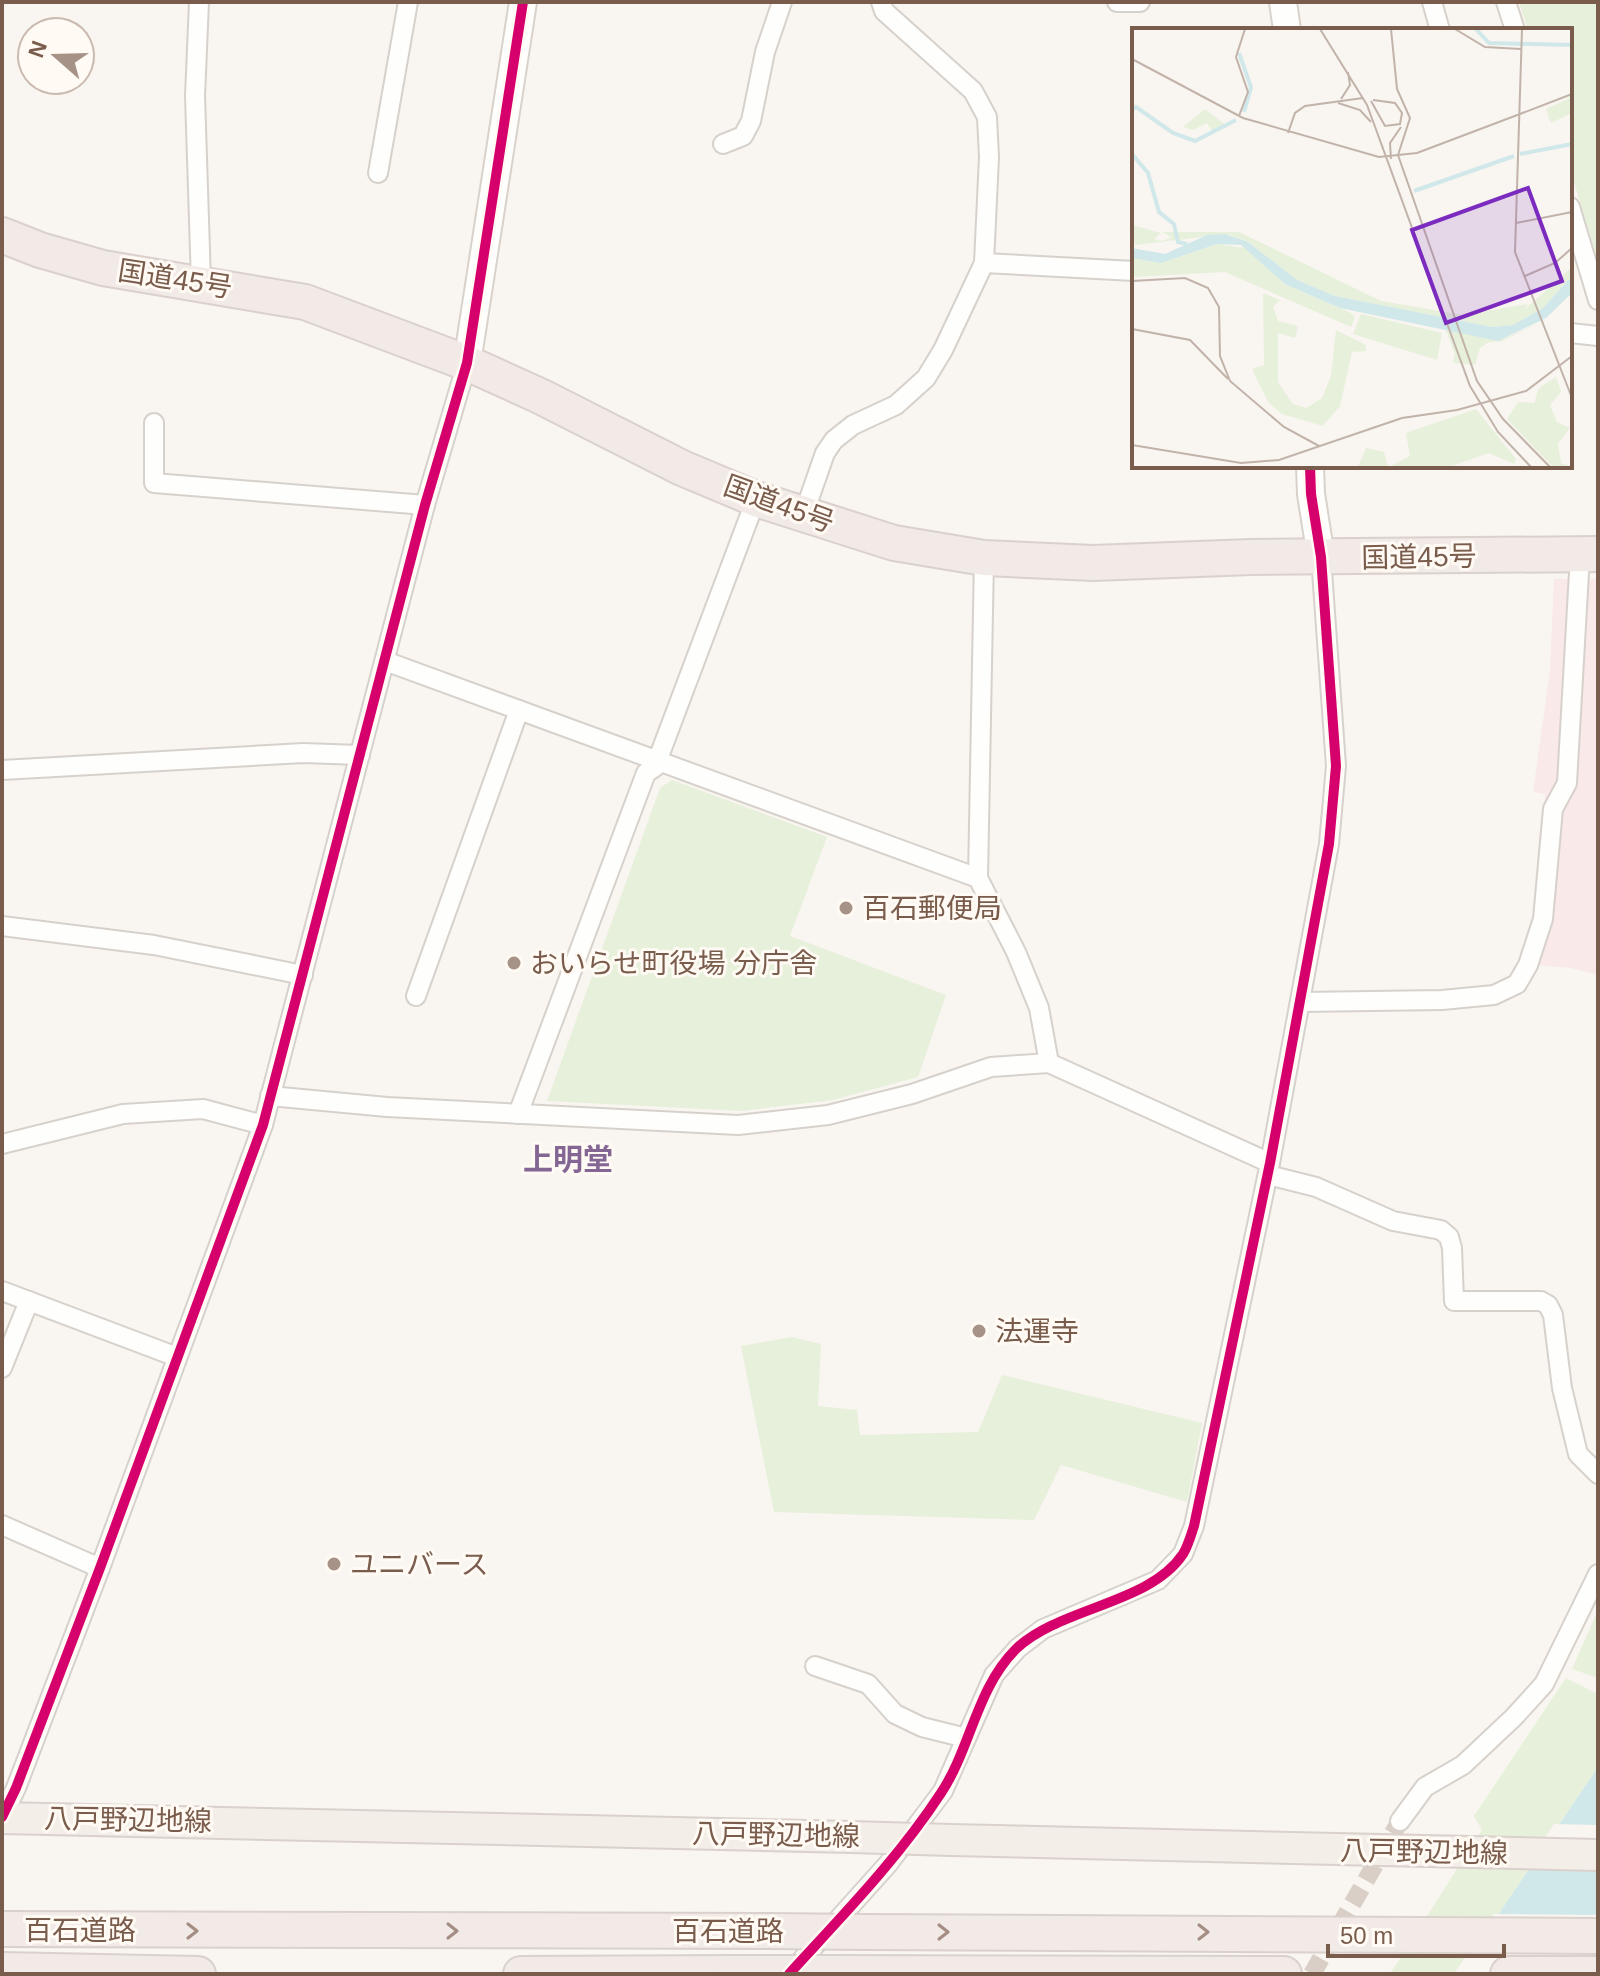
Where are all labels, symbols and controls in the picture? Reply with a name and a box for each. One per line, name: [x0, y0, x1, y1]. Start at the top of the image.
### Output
north arrow: [16, 16, 96, 96]
inset map: [1132, 28, 1572, 468]
text: N: [23, 38, 52, 61]
street label: 国道45号: [116, 255, 234, 303]
street label: 国道45号: [720, 470, 838, 538]
street label: 国道45号: [1361, 540, 1477, 574]
place label: 百石郵便局: [862, 893, 1002, 924]
marker: 百石郵便局: [837, 899, 855, 917]
place label: おいらせ町役場 分庁舎: [530, 948, 817, 979]
marker: おいらせ町役場 分庁舎: [505, 954, 523, 972]
district label: 上明堂: [523, 1143, 613, 1176]
place label: 法運寺: [995, 1316, 1079, 1347]
marker: 法運寺: [970, 1322, 988, 1340]
place label: ユニバース: [350, 1549, 489, 1580]
marker: ユニバース: [325, 1555, 343, 1573]
street label: 八戸野辺地線: [44, 1803, 212, 1837]
street label: 八戸野辺地線: [692, 1818, 860, 1852]
street label: 八戸野辺地線: [1340, 1835, 1508, 1869]
scale bar: [1328, 1908, 1504, 1958]
street label: 百石道路: [24, 1915, 136, 1946]
street label: 百石道路: [672, 1916, 784, 1947]
one-way arrow: [186, 1922, 199, 1940]
one-way arrow: [446, 1922, 459, 1940]
text: 50 m: [1340, 1922, 1393, 1949]
one-way arrow: [937, 1923, 950, 1941]
one-way arrow: [1197, 1923, 1210, 1941]

